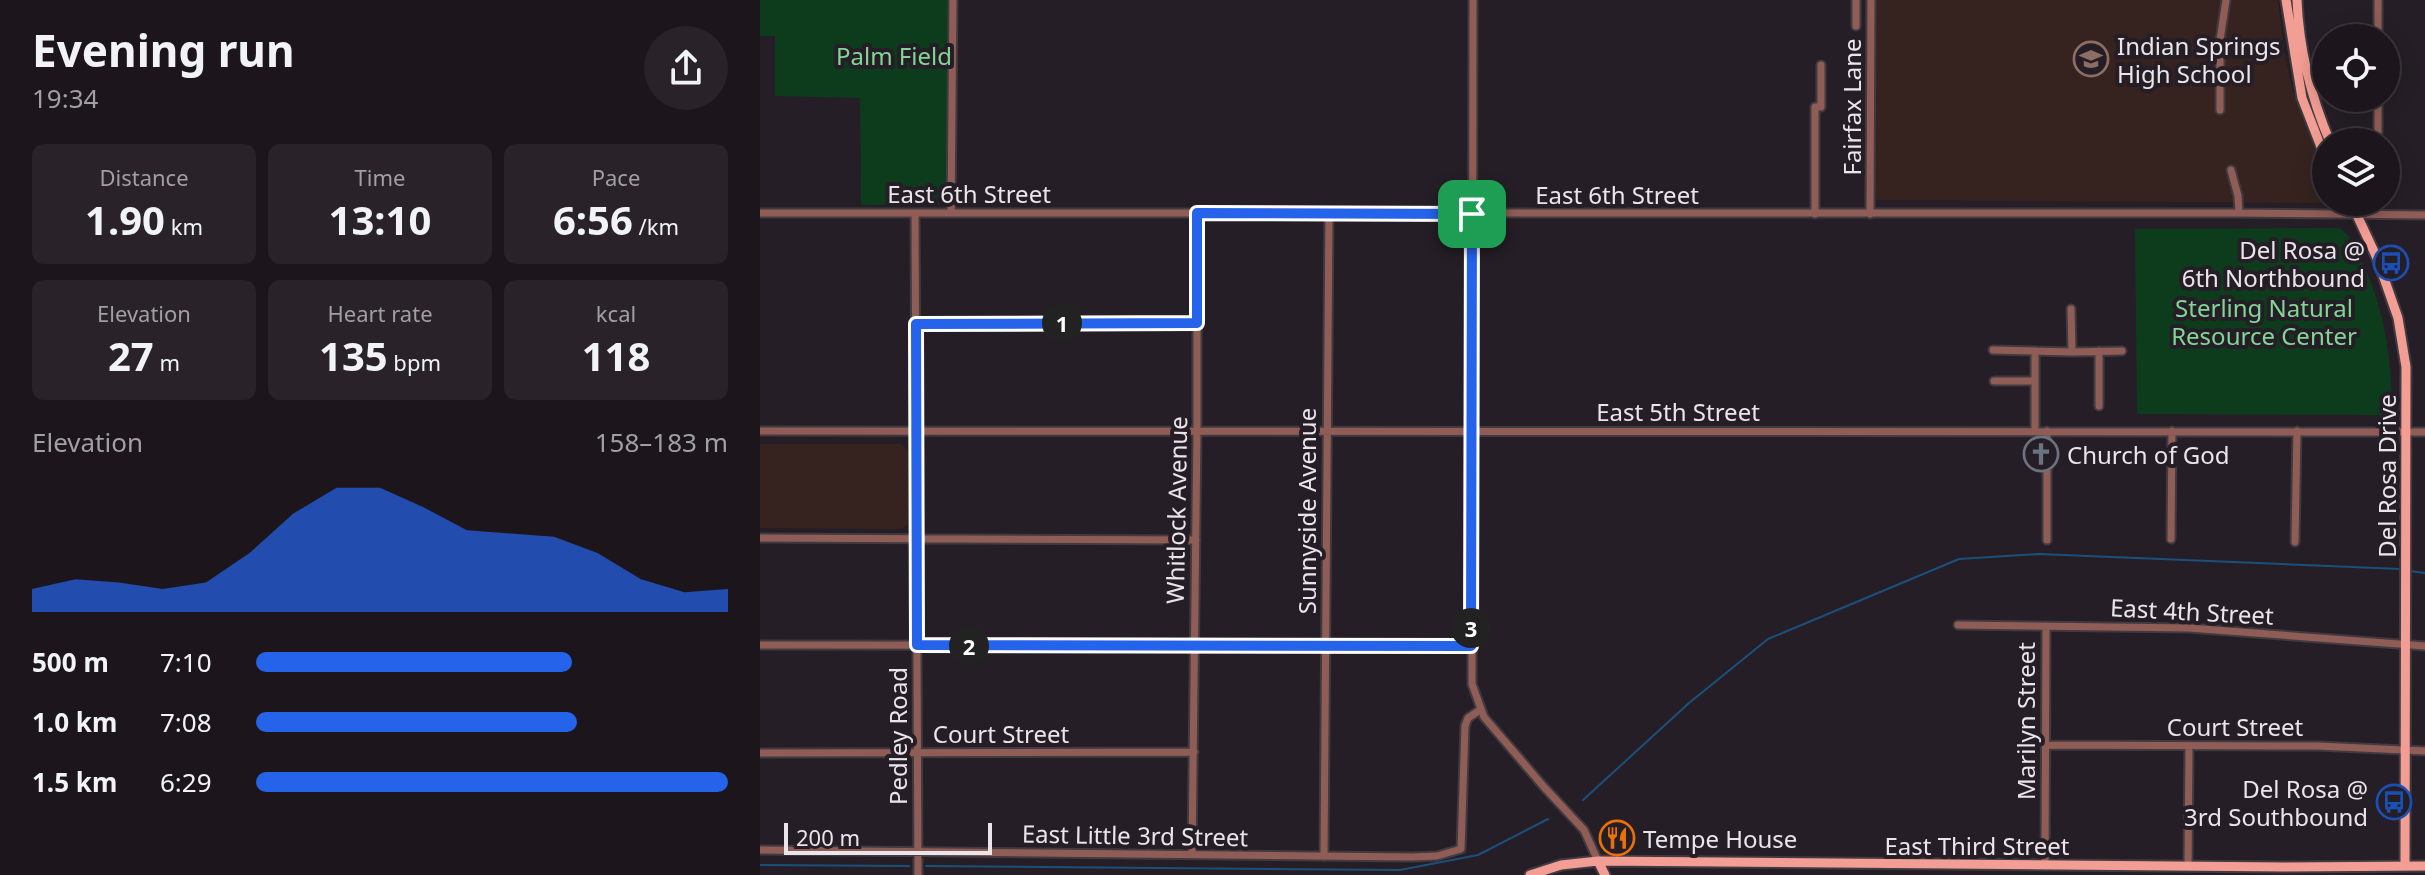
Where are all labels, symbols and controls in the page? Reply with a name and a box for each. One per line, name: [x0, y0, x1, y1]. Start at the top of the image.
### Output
text: Evening run: [32, 20, 295, 80]
map controls: [2312, 24, 2400, 216]
button: locate: [2312, 24, 2400, 112]
button: share: [644, 26, 728, 110]
place label: Indian Springs High School: [2117, 29, 2281, 90]
street label: Fairfax Lane: [1835, 38, 1868, 176]
park label: Palm Field: [836, 39, 952, 72]
school or university icon: Indian Springs High School: [2072, 40, 2110, 78]
text: 19:34: [32, 80, 98, 116]
button: layers: [2312, 128, 2400, 216]
text: Distance: [99, 162, 189, 192]
text: Time: [355, 162, 405, 192]
text: Pace: [592, 162, 640, 192]
street label: East 6th Street: [887, 177, 1051, 210]
street label: East 6th Street: [1535, 178, 1699, 211]
pin: [1438, 180, 1506, 248]
text: 1.90: [85, 192, 165, 247]
text: 13:10: [329, 192, 431, 247]
text: 6:56: [553, 192, 633, 247]
icon: arrive: [1450, 192, 1494, 236]
text: km: [165, 211, 203, 241]
text: /km: [633, 211, 679, 241]
place label: Del Rosa @ 6th Northbound: [2182, 233, 2365, 294]
bus stop icon: Del Rosa @ 6th Northbound: [2372, 244, 2410, 282]
park label: Sterling Natural Resource Center: [2171, 291, 2357, 352]
text: Elevation: [97, 298, 191, 328]
text: Heart rate: [327, 298, 433, 328]
text: kcal: [596, 298, 636, 328]
pin: 1: [1042, 303, 1082, 343]
text: 1: [1056, 308, 1068, 338]
text: 27: [108, 328, 154, 383]
text: 135: [319, 328, 388, 383]
text: 118: [582, 328, 650, 383]
text: m: [154, 347, 180, 377]
text: bpm: [388, 347, 441, 377]
street label: Del Rosa Drive: [2370, 394, 2403, 558]
street label: East 5th Street: [1596, 395, 1760, 428]
street label: Sunnyside Avenue: [1290, 408, 1323, 614]
street label: Whitlock Avenue: [1158, 416, 1194, 604]
text: Elevation: [32, 424, 143, 460]
text: 158–183 m: [595, 424, 728, 460]
church icon: Church of God: [2022, 435, 2060, 473]
place label: Church of God: [2067, 438, 2230, 471]
street label: East 4th Street: [2109, 590, 2275, 632]
pin: 3: [1451, 608, 1491, 648]
text: 3: [1465, 613, 1477, 643]
pin: 2: [949, 626, 989, 666]
text: 2: [963, 631, 975, 661]
street label: Marilyn Street: [2009, 642, 2042, 800]
text: 500 m: [32, 644, 109, 680]
text: 7:10: [160, 644, 212, 680]
street label: Pedley Road: [881, 667, 914, 805]
text: 1.0 km: [32, 704, 117, 740]
text: 7:08: [160, 704, 212, 740]
street label: Court Street: [2167, 710, 2304, 743]
street label: Court Street: [933, 717, 1070, 750]
text: 1.5 km: [32, 764, 117, 800]
text: 6:29: [160, 764, 212, 800]
place label: Del Rosa @ 3rd Southbound: [2184, 772, 2368, 833]
bus stop icon: Del Rosa @ 3rd Southbound: [2375, 783, 2413, 821]
street label: East Little 3rd Street: [1022, 817, 1249, 853]
scale bar: [784, 819, 992, 855]
restaurant icon: Tempe House: [1598, 819, 1636, 857]
text: 200 m: [796, 822, 860, 852]
place label: Tempe House: [1643, 822, 1797, 855]
street label: East Third Street: [1884, 829, 2070, 862]

